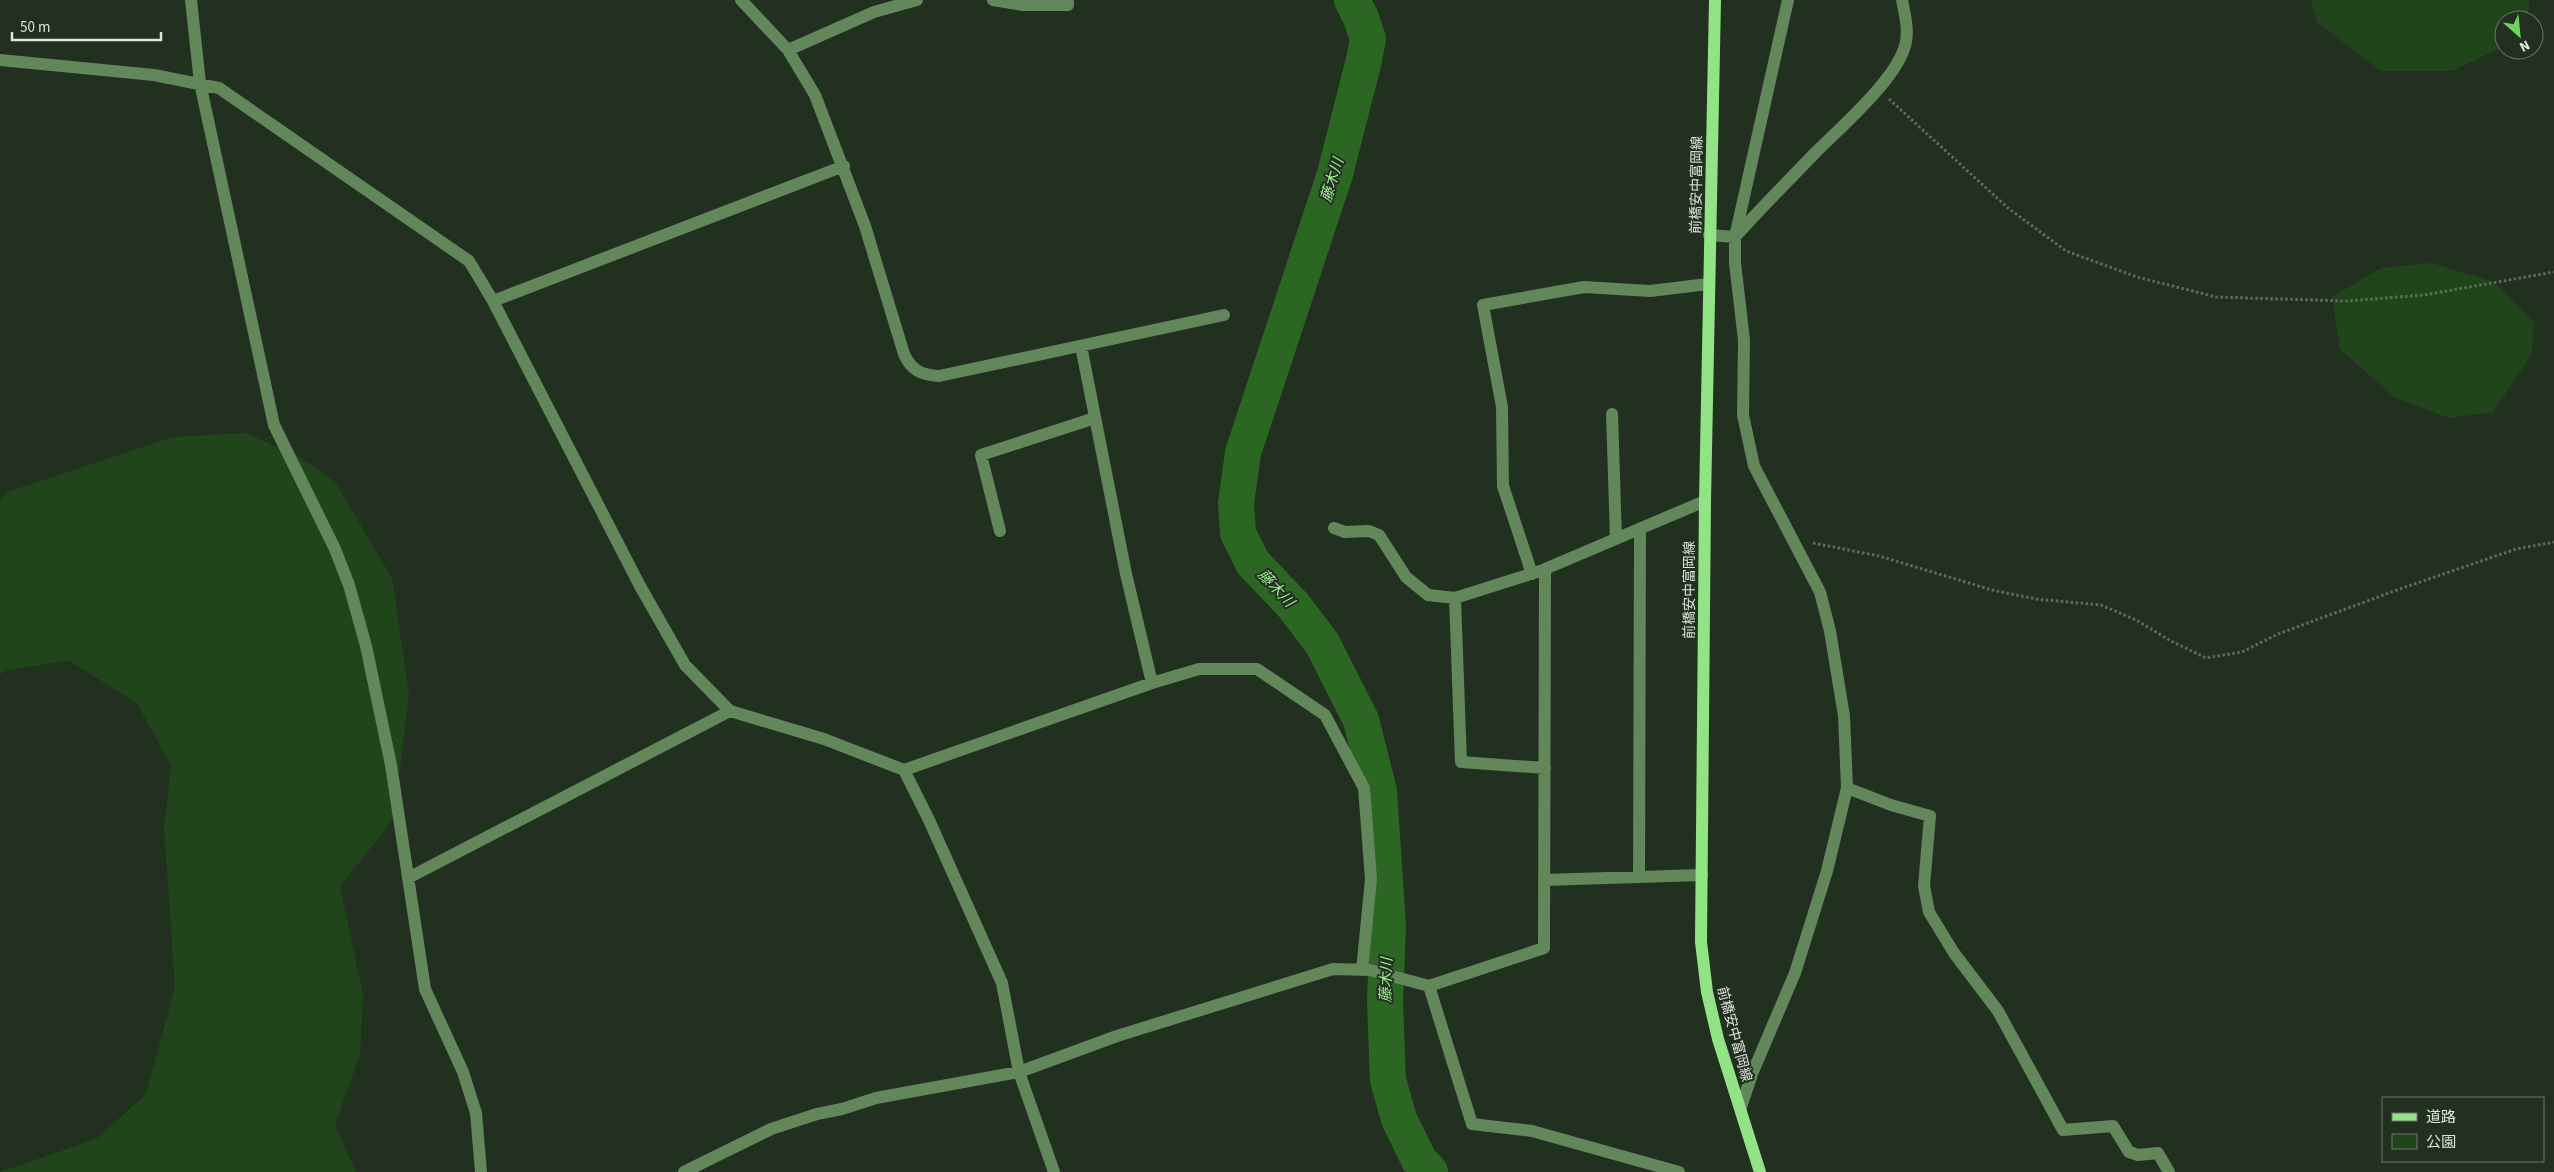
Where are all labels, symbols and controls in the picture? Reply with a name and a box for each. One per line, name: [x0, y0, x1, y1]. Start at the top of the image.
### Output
scale bar: [12, 10, 161, 42]
north arrow: [2494, 10, 2544, 60]
text: 50 m: [20, 17, 50, 38]
text: N: [2516, 35, 2533, 57]
street label: 前橋安中富岡線: [1686, 136, 1708, 234]
water label: 藤木川: [1316, 154, 1350, 205]
street label: 前橋安中富岡線: [1680, 541, 1700, 639]
water label: 藤木川: [1253, 565, 1300, 613]
water label: 藤木川: [1375, 955, 1398, 1003]
street label: 前橋安中富岡線: [1712, 984, 1756, 1084]
legend: [2382, 1097, 2544, 1162]
text: 道路: [2426, 1107, 2456, 1128]
text: 公園: [2426, 1132, 2456, 1153]

